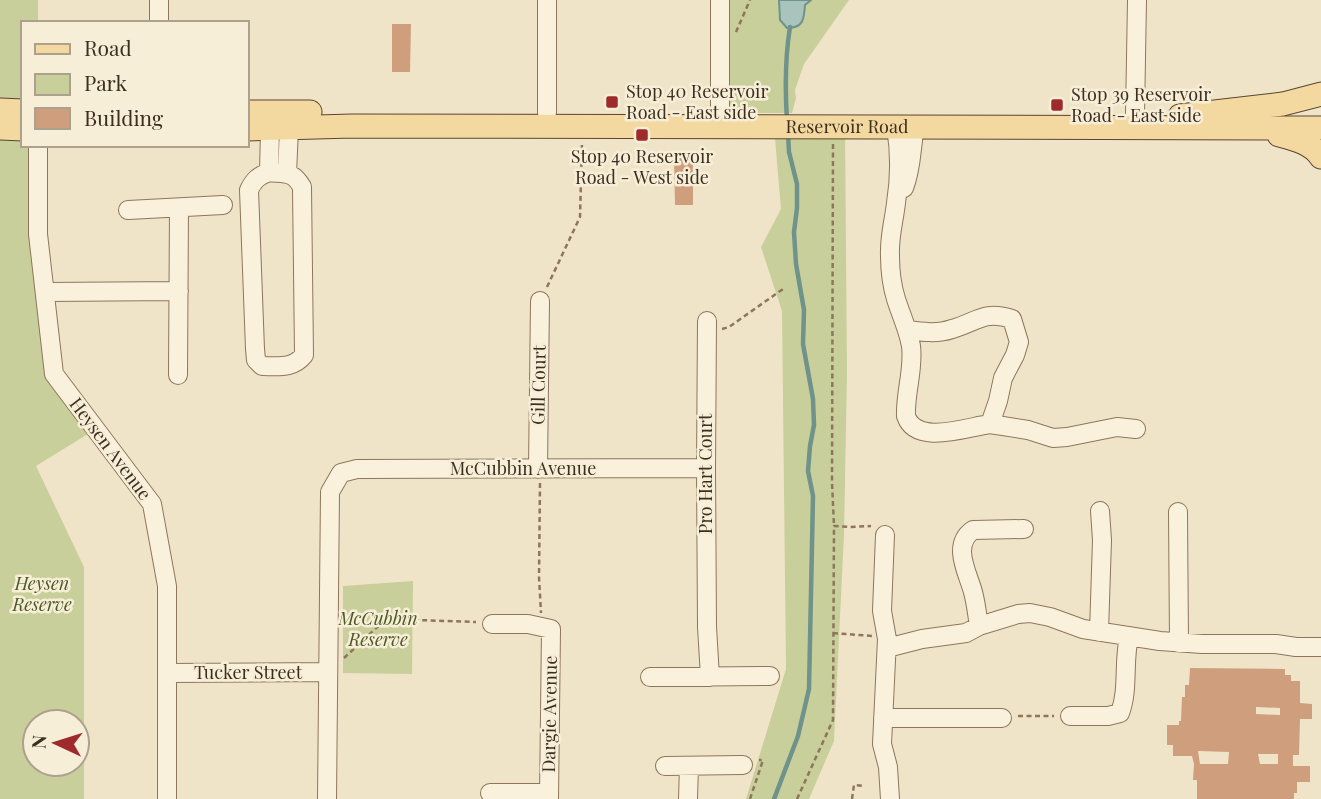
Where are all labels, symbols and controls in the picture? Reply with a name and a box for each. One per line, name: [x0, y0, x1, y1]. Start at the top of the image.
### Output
legend: [21, 21, 248, 147]
text: Road: [84, 33, 132, 61]
text: Park: [84, 68, 128, 96]
place label: Stop 40 Reservoir Road - East side: [626, 79, 768, 124]
place label: Stop 39 Reservoir Road - East side: [1071, 82, 1211, 127]
marker: Stop 40 Reservoir Road - East side: [604, 94, 620, 110]
marker: Stop 39 Reservoir Road - East side: [1049, 97, 1065, 113]
text: Building: [84, 103, 163, 131]
street label: Reservoir Road: [786, 114, 909, 138]
marker: Stop 40 Reservoir Road - West side: [634, 127, 650, 143]
place label: Stop 40 Reservoir Road - West side: [571, 144, 713, 189]
street label: Gill Court: [525, 344, 551, 425]
street label: Heysen Avenue: [64, 392, 157, 504]
street label: Pro Hart Court: [693, 413, 717, 534]
street label: McCubbin Avenue: [450, 456, 596, 480]
park label: Heysen Reserve: [11, 571, 72, 616]
park label: McCubbin Reserve: [337, 606, 418, 651]
street label: Dargie Avenue: [536, 655, 562, 773]
street label: Tucker Street: [194, 660, 303, 684]
north arrow: [21, 708, 91, 778]
text: N: [25, 734, 52, 749]

